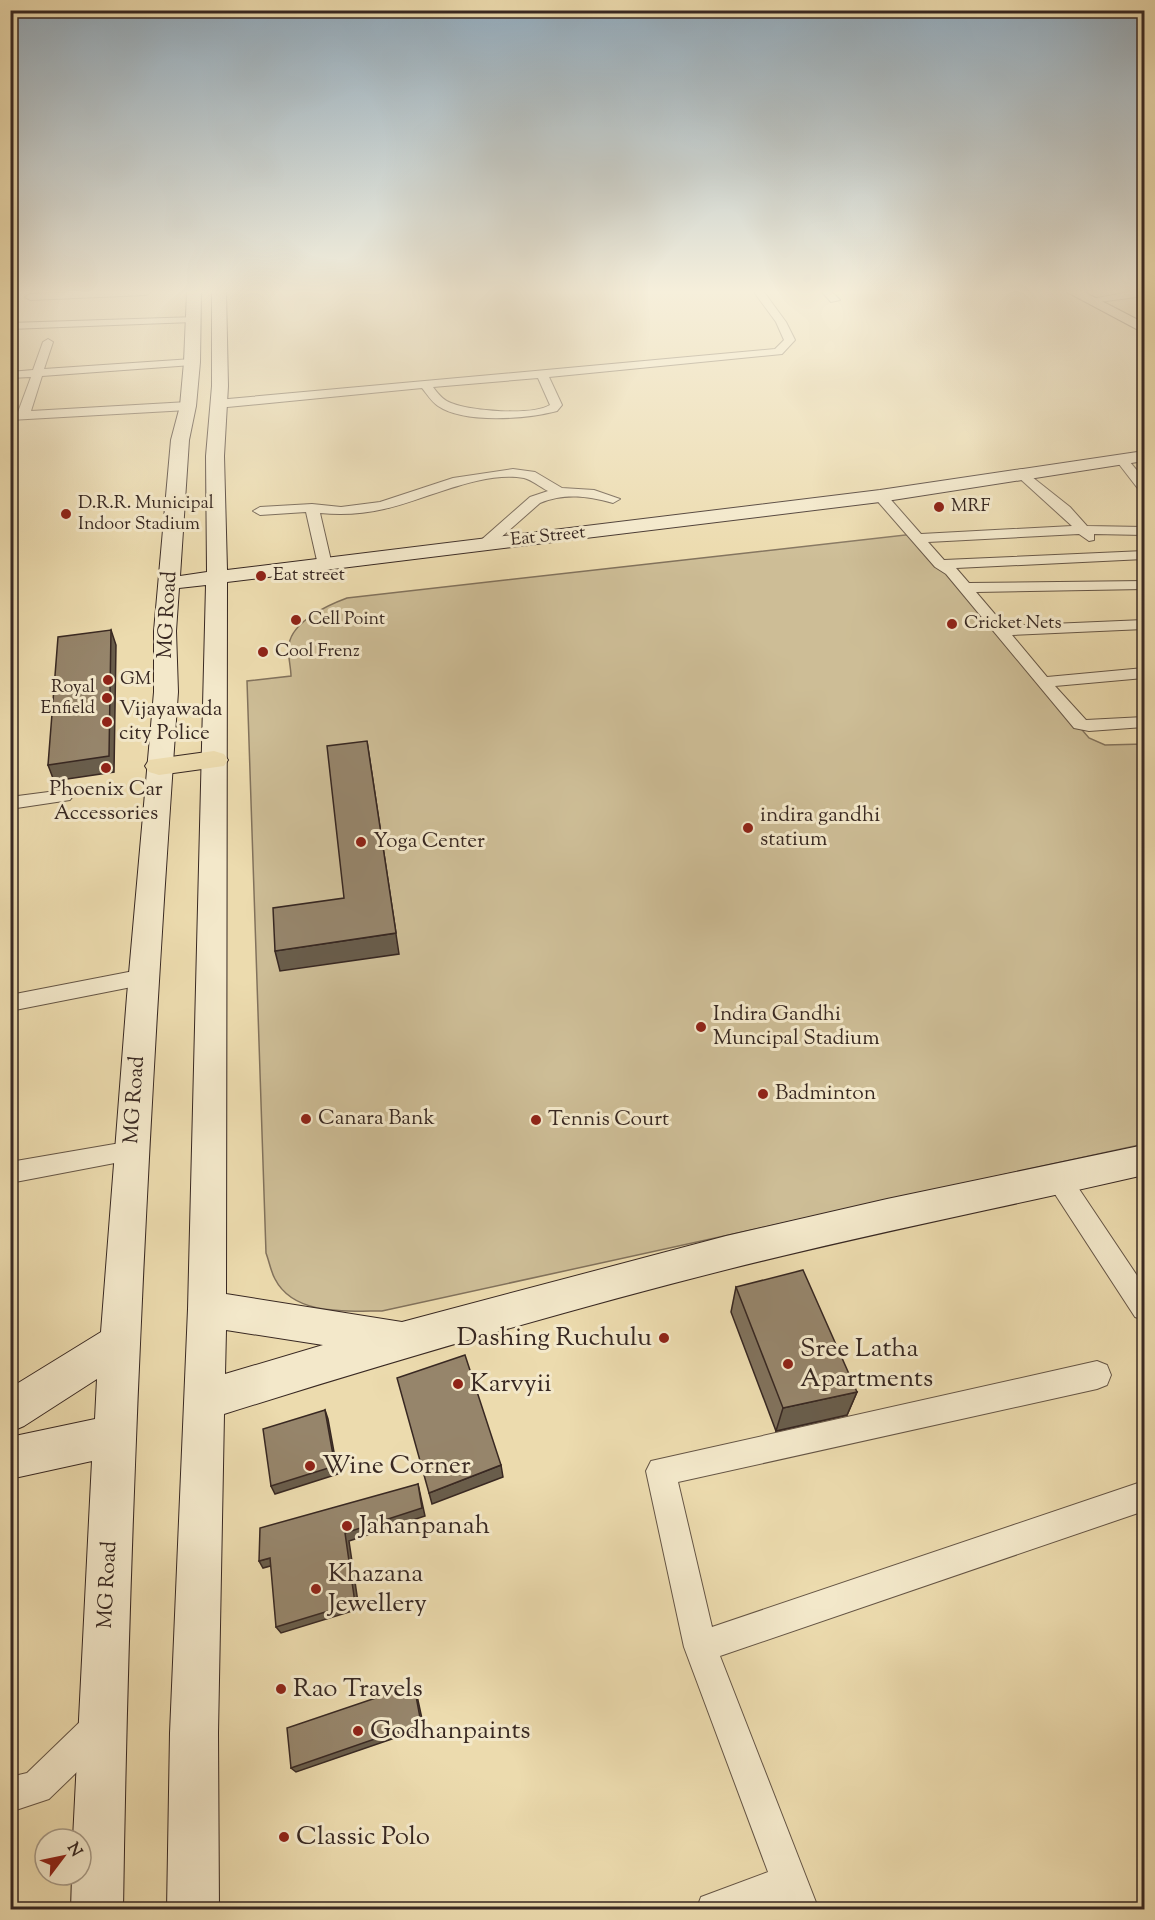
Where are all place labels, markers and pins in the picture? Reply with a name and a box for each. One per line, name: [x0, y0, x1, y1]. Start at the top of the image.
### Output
place label: D.R.R. Municipal Indoor Stadium: [78, 491, 214, 538]
place label: MRF: [951, 494, 990, 520]
marker: MRF: [932, 500, 946, 514]
marker: D.R.R. Municipal Indoor Stadium: [59, 507, 73, 521]
place label: Eat street: [273, 563, 345, 589]
marker: Eat street: [254, 569, 268, 583]
place label: Cell Point: [308, 607, 385, 633]
place label: Cricket Nets: [964, 611, 1061, 637]
marker: Cell Point: [289, 613, 303, 627]
marker: Cricket Nets: [945, 617, 959, 631]
place label: Cool Frenz: [275, 639, 360, 665]
marker: Cool Frenz: [256, 645, 270, 659]
place label: GM: [120, 667, 152, 693]
marker: GM: [101, 673, 115, 687]
place label: Royal Enfield: [40, 675, 95, 722]
marker: Royal Enfield: [100, 691, 114, 705]
place label: Vijayawada city Police: [119, 695, 223, 749]
marker: Vijayawada city Police: [100, 715, 114, 729]
marker: Phoenix Car Accessories: [99, 761, 113, 775]
place label: Phoenix Car Accessories: [49, 775, 163, 829]
place label: indira gandhi statium: [760, 801, 880, 855]
marker: indira gandhi statium: [741, 821, 755, 835]
place label: Yoga Center: [373, 827, 485, 857]
marker: Yoga Center: [354, 835, 368, 849]
place label: Indira Gandhi Muncipal Stadium: [713, 1000, 880, 1054]
marker: Indira Gandhi Muncipal Stadium: [694, 1020, 708, 1034]
place label: Badminton: [775, 1079, 876, 1109]
marker: Badminton: [756, 1087, 770, 1101]
place label: Canara Bank: [318, 1104, 435, 1134]
place label: Tennis Court: [548, 1105, 669, 1135]
marker: Canara Bank: [299, 1112, 313, 1126]
marker: Tennis Court: [529, 1113, 543, 1127]
place label: Dashing Ruchulu: [457, 1320, 652, 1357]
marker: Dashing Ruchulu: [657, 1331, 671, 1345]
place label: Sree Latha Apartments: [800, 1331, 933, 1398]
marker: Sree Latha Apartments: [781, 1357, 795, 1371]
place label: Karvyii: [470, 1366, 552, 1403]
marker: Karvyii: [451, 1377, 465, 1391]
place label: Wine Corner: [322, 1448, 471, 1485]
marker: Wine Corner: [303, 1459, 317, 1473]
place label: Jahanpanah: [357, 1508, 490, 1545]
marker: Jahanpanah: [340, 1519, 354, 1533]
place label: Khazana Jewellery: [326, 1556, 427, 1623]
marker: Khazana Jewellery: [309, 1582, 323, 1596]
place label: Rao Travels: [293, 1671, 423, 1708]
marker: Rao Travels: [274, 1682, 288, 1696]
place label: Godhanpaints: [370, 1713, 531, 1750]
marker: Godhanpaints: [351, 1724, 365, 1738]
place label: Classic Polo: [296, 1819, 430, 1856]
marker: Classic Polo: [277, 1830, 291, 1844]

